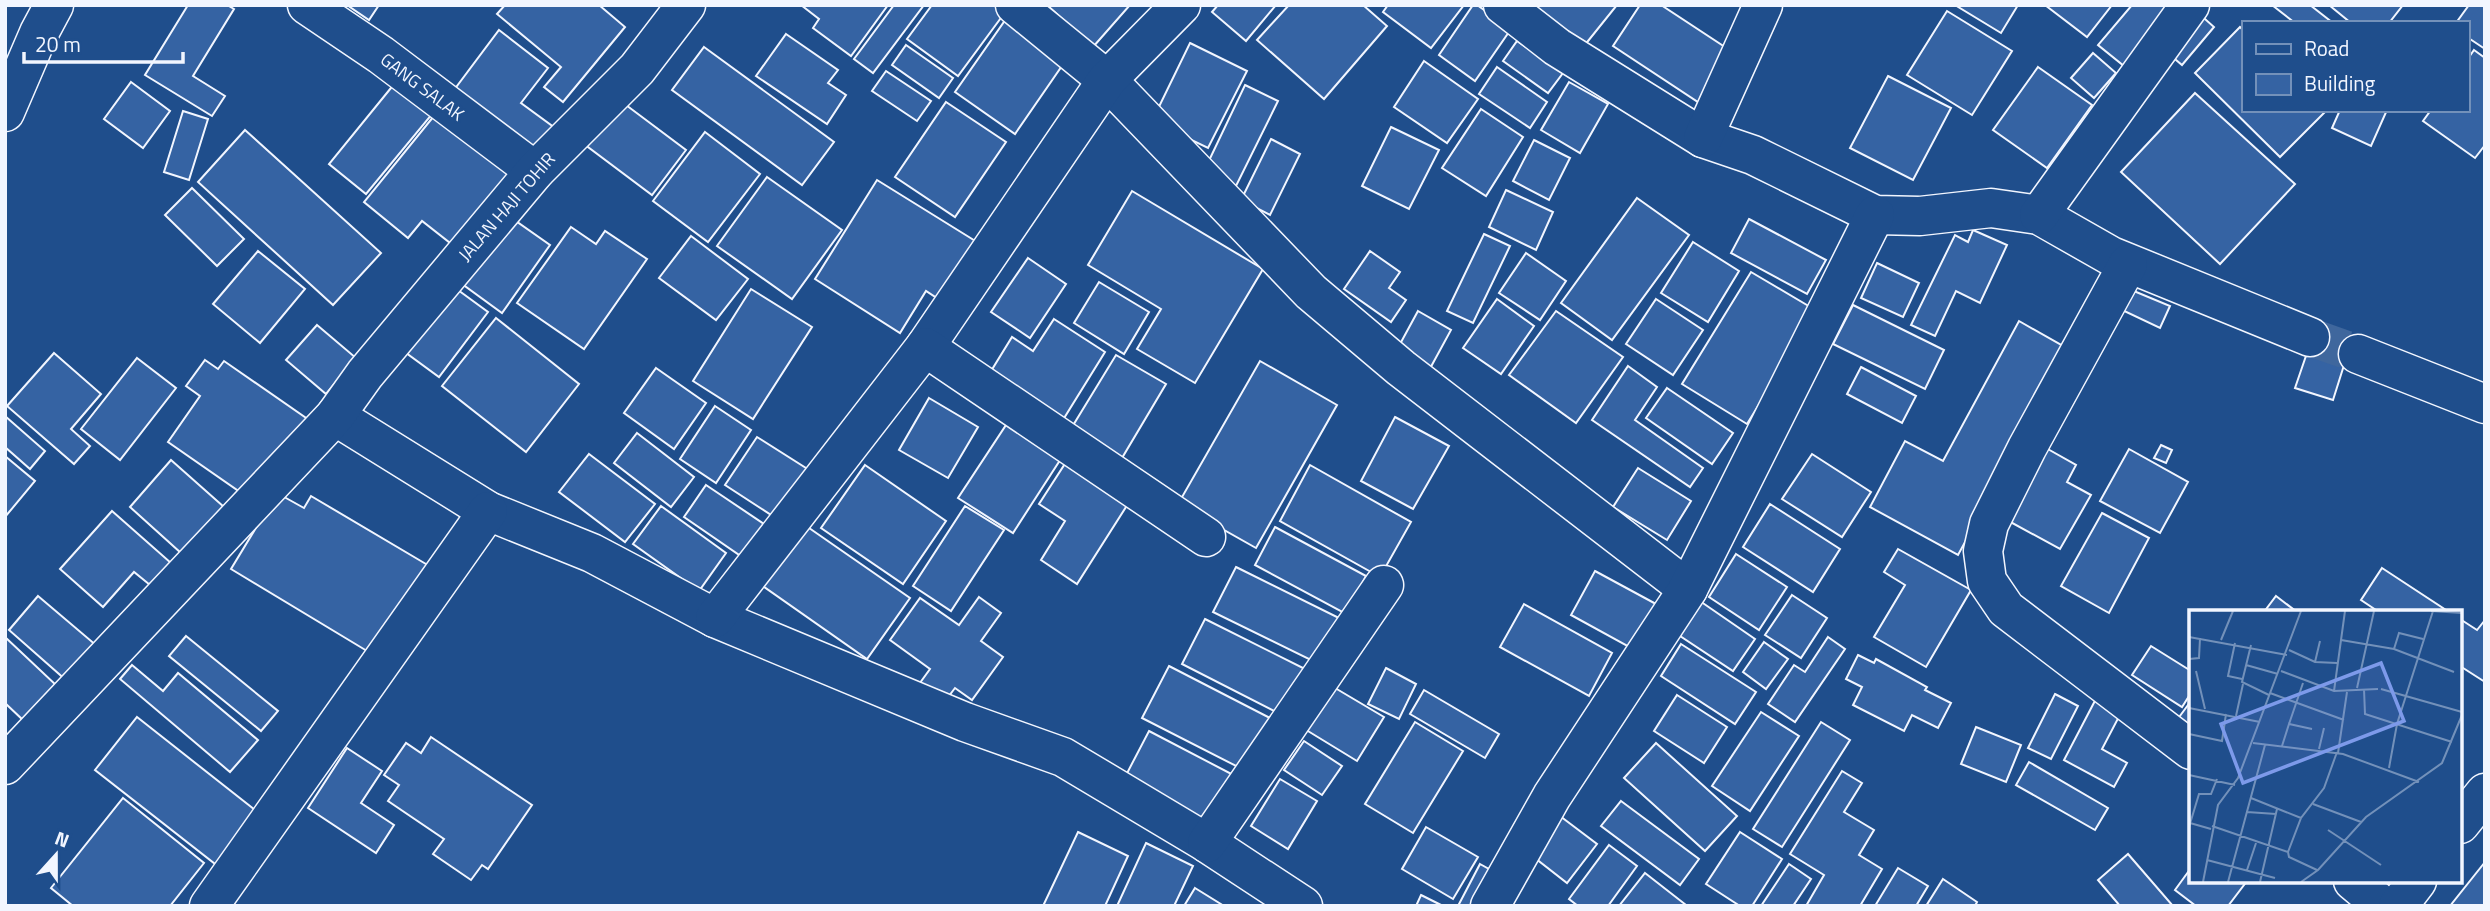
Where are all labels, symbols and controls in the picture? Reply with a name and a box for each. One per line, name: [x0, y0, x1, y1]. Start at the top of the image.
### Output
scale bar: [24, 21, 184, 65]
legend: [2242, 21, 2469, 112]
text: 20 m: [35, 28, 81, 60]
text: Road: [2304, 32, 2349, 64]
street label: GANG SALAK: [375, 46, 470, 127]
text: Building: [2304, 67, 2376, 99]
street label: JALAN HAJI TOHIR: [452, 146, 562, 267]
inset map: [2189, 610, 2462, 883]
north arrow: [21, 820, 91, 890]
text: N: [51, 823, 74, 855]

